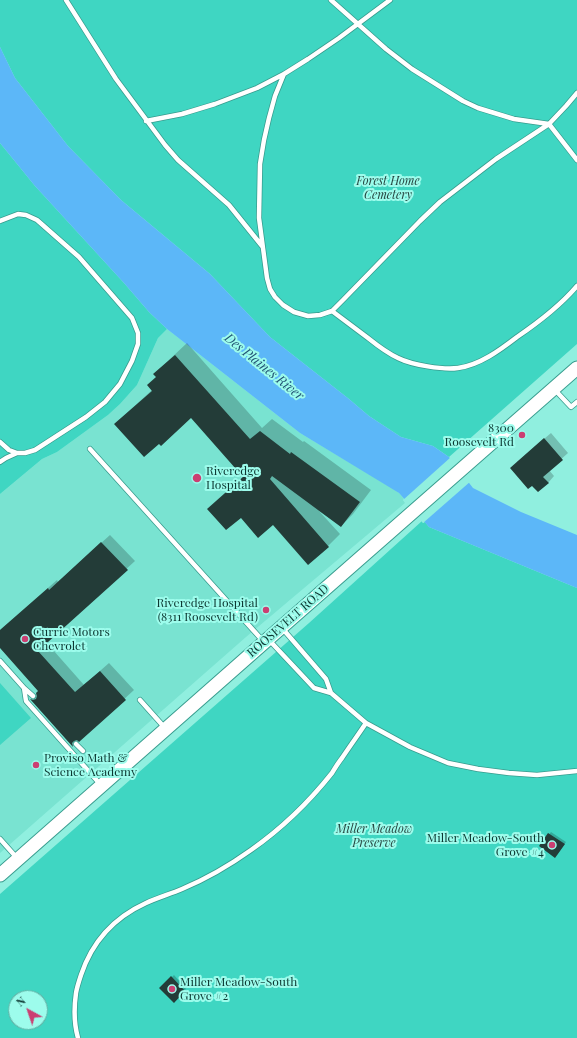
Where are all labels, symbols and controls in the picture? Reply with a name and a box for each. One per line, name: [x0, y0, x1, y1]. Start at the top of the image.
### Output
park label: Forest Home Cemetery: [356, 174, 420, 202]
water label: Des Plaines River: [221, 330, 307, 404]
place label: 8300 Roosevelt Rd: [444, 421, 514, 449]
marker: 8300 Roosevelt Rd: [517, 430, 527, 440]
place label: Riveredge Hospital: [206, 464, 260, 492]
marker: Riveredge Hospital: [191, 472, 203, 484]
street label: ROOSEVELT ROAD: [244, 582, 332, 660]
place label: Riveredge Hospital (8311 Roosevelt Rd): [157, 596, 258, 624]
marker: Riveredge Hospital (8311 Roosevelt Rd): [261, 605, 271, 615]
place label: Currie Motors Chevrolet: [33, 625, 110, 653]
marker: Currie Motors Chevrolet: [20, 634, 30, 644]
place label: Proviso Math & Science Academy: [44, 751, 137, 779]
marker: Proviso Math & Science Academy: [31, 760, 41, 770]
park label: Miller Meadow Preserve: [336, 822, 412, 850]
place label: Miller Meadow-South Grove #4: [427, 831, 544, 859]
marker: Miller Meadow-South Grove #4: [547, 840, 557, 850]
place label: Miller Meadow-South Grove #2: [180, 975, 297, 1003]
marker: Miller Meadow-South Grove #2: [167, 984, 177, 994]
north arrow: [8, 990, 48, 1030]
text: N: [13, 993, 28, 1009]

